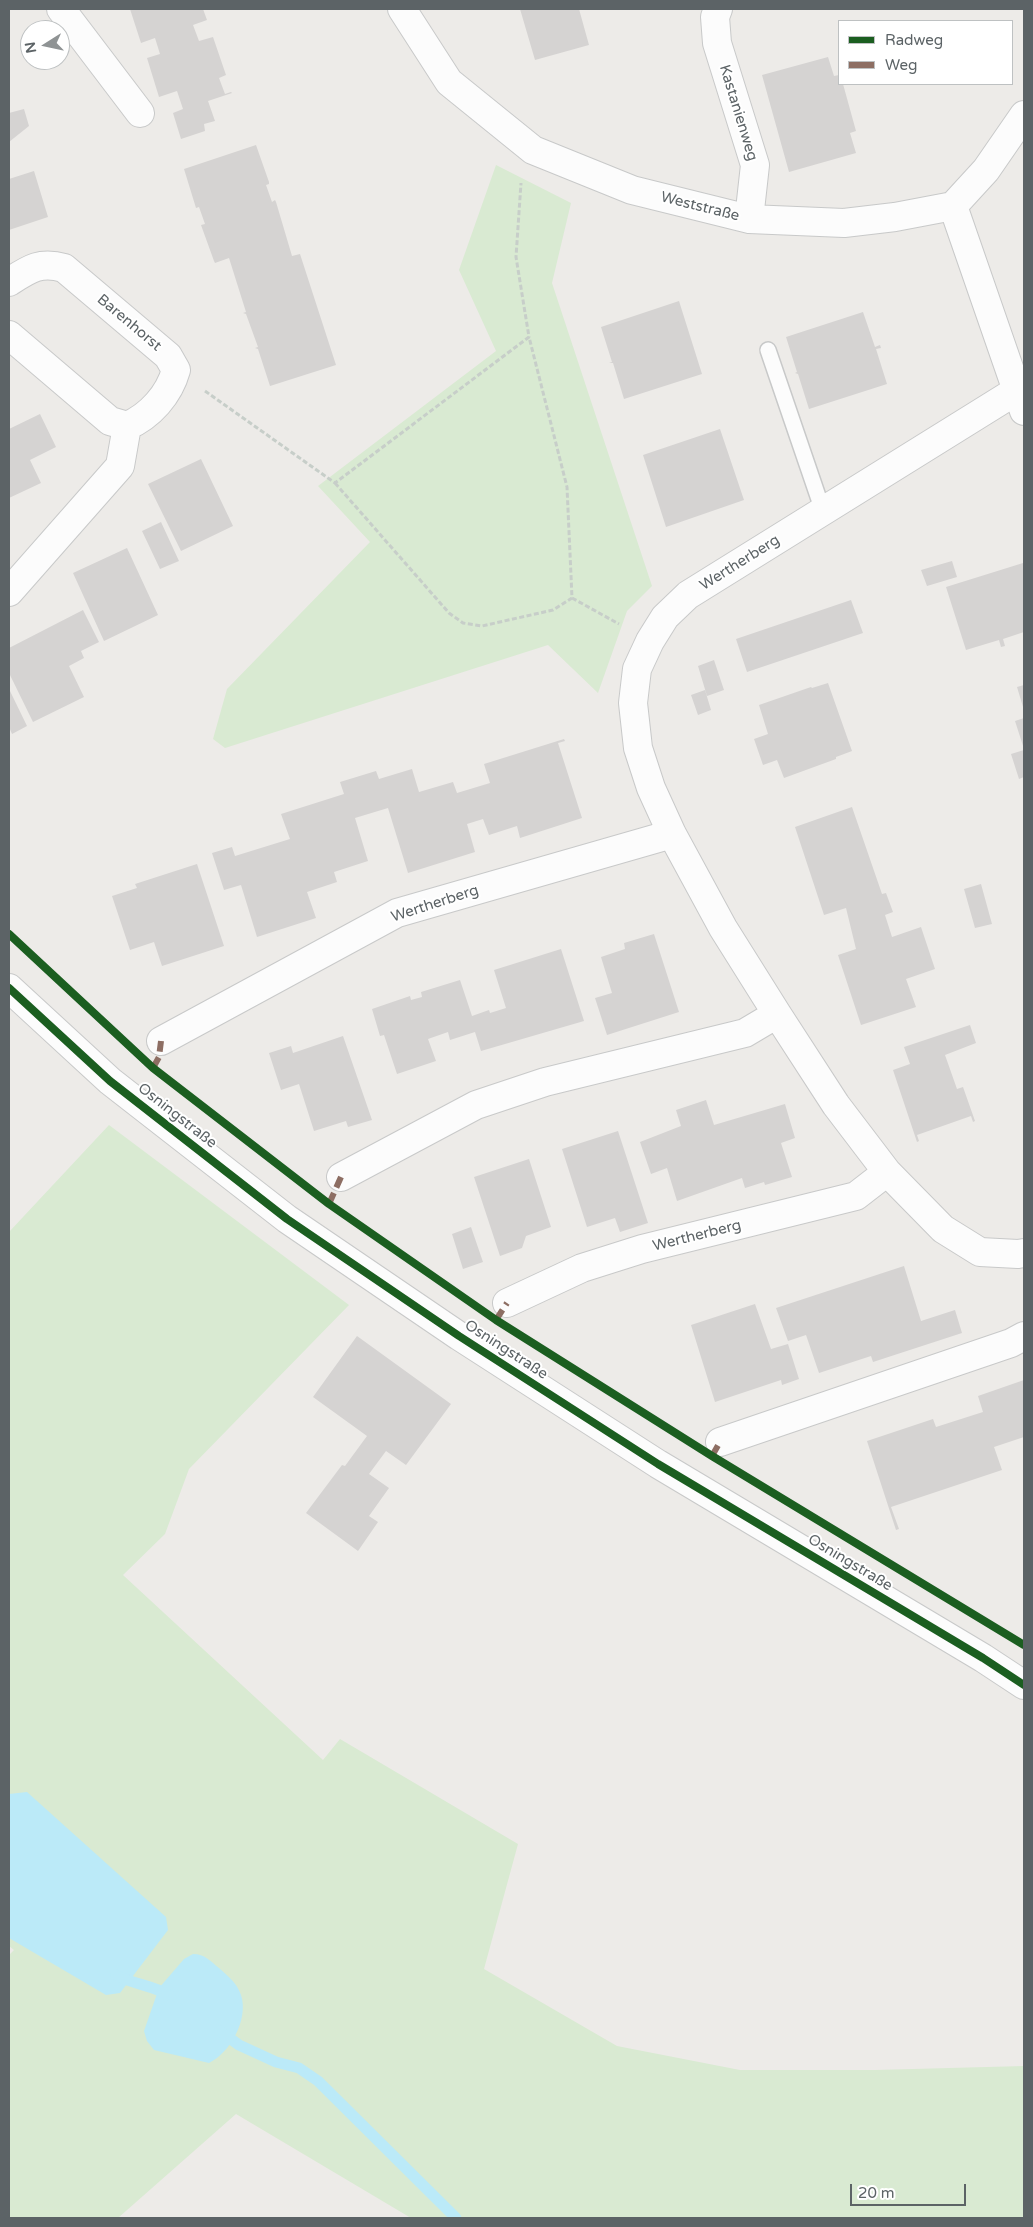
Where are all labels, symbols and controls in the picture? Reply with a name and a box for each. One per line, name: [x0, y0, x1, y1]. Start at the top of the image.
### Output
north arrow: [20, 20, 70, 70]
legend: [838, 20, 1013, 85]
text: Radweg: [885, 31, 943, 49]
text: N: [21, 41, 40, 55]
text: Weg: [885, 56, 917, 74]
street label: Kastanienweg: [715, 63, 761, 163]
street label: Weststraße: [659, 189, 741, 225]
street label: Barenhorst: [93, 291, 165, 355]
street label: Wertherberg: [697, 531, 783, 595]
street label: Wertherberg: [389, 881, 481, 927]
street label: Osningstraße: [134, 1080, 220, 1152]
street label: Wertherberg: [651, 1216, 743, 1256]
street label: Osningstraße: [461, 1316, 551, 1384]
street label: Osningstraße: [804, 1531, 896, 1595]
scale bar: [853, 2174, 969, 2206]
text: 20 m: [858, 2184, 895, 2202]

